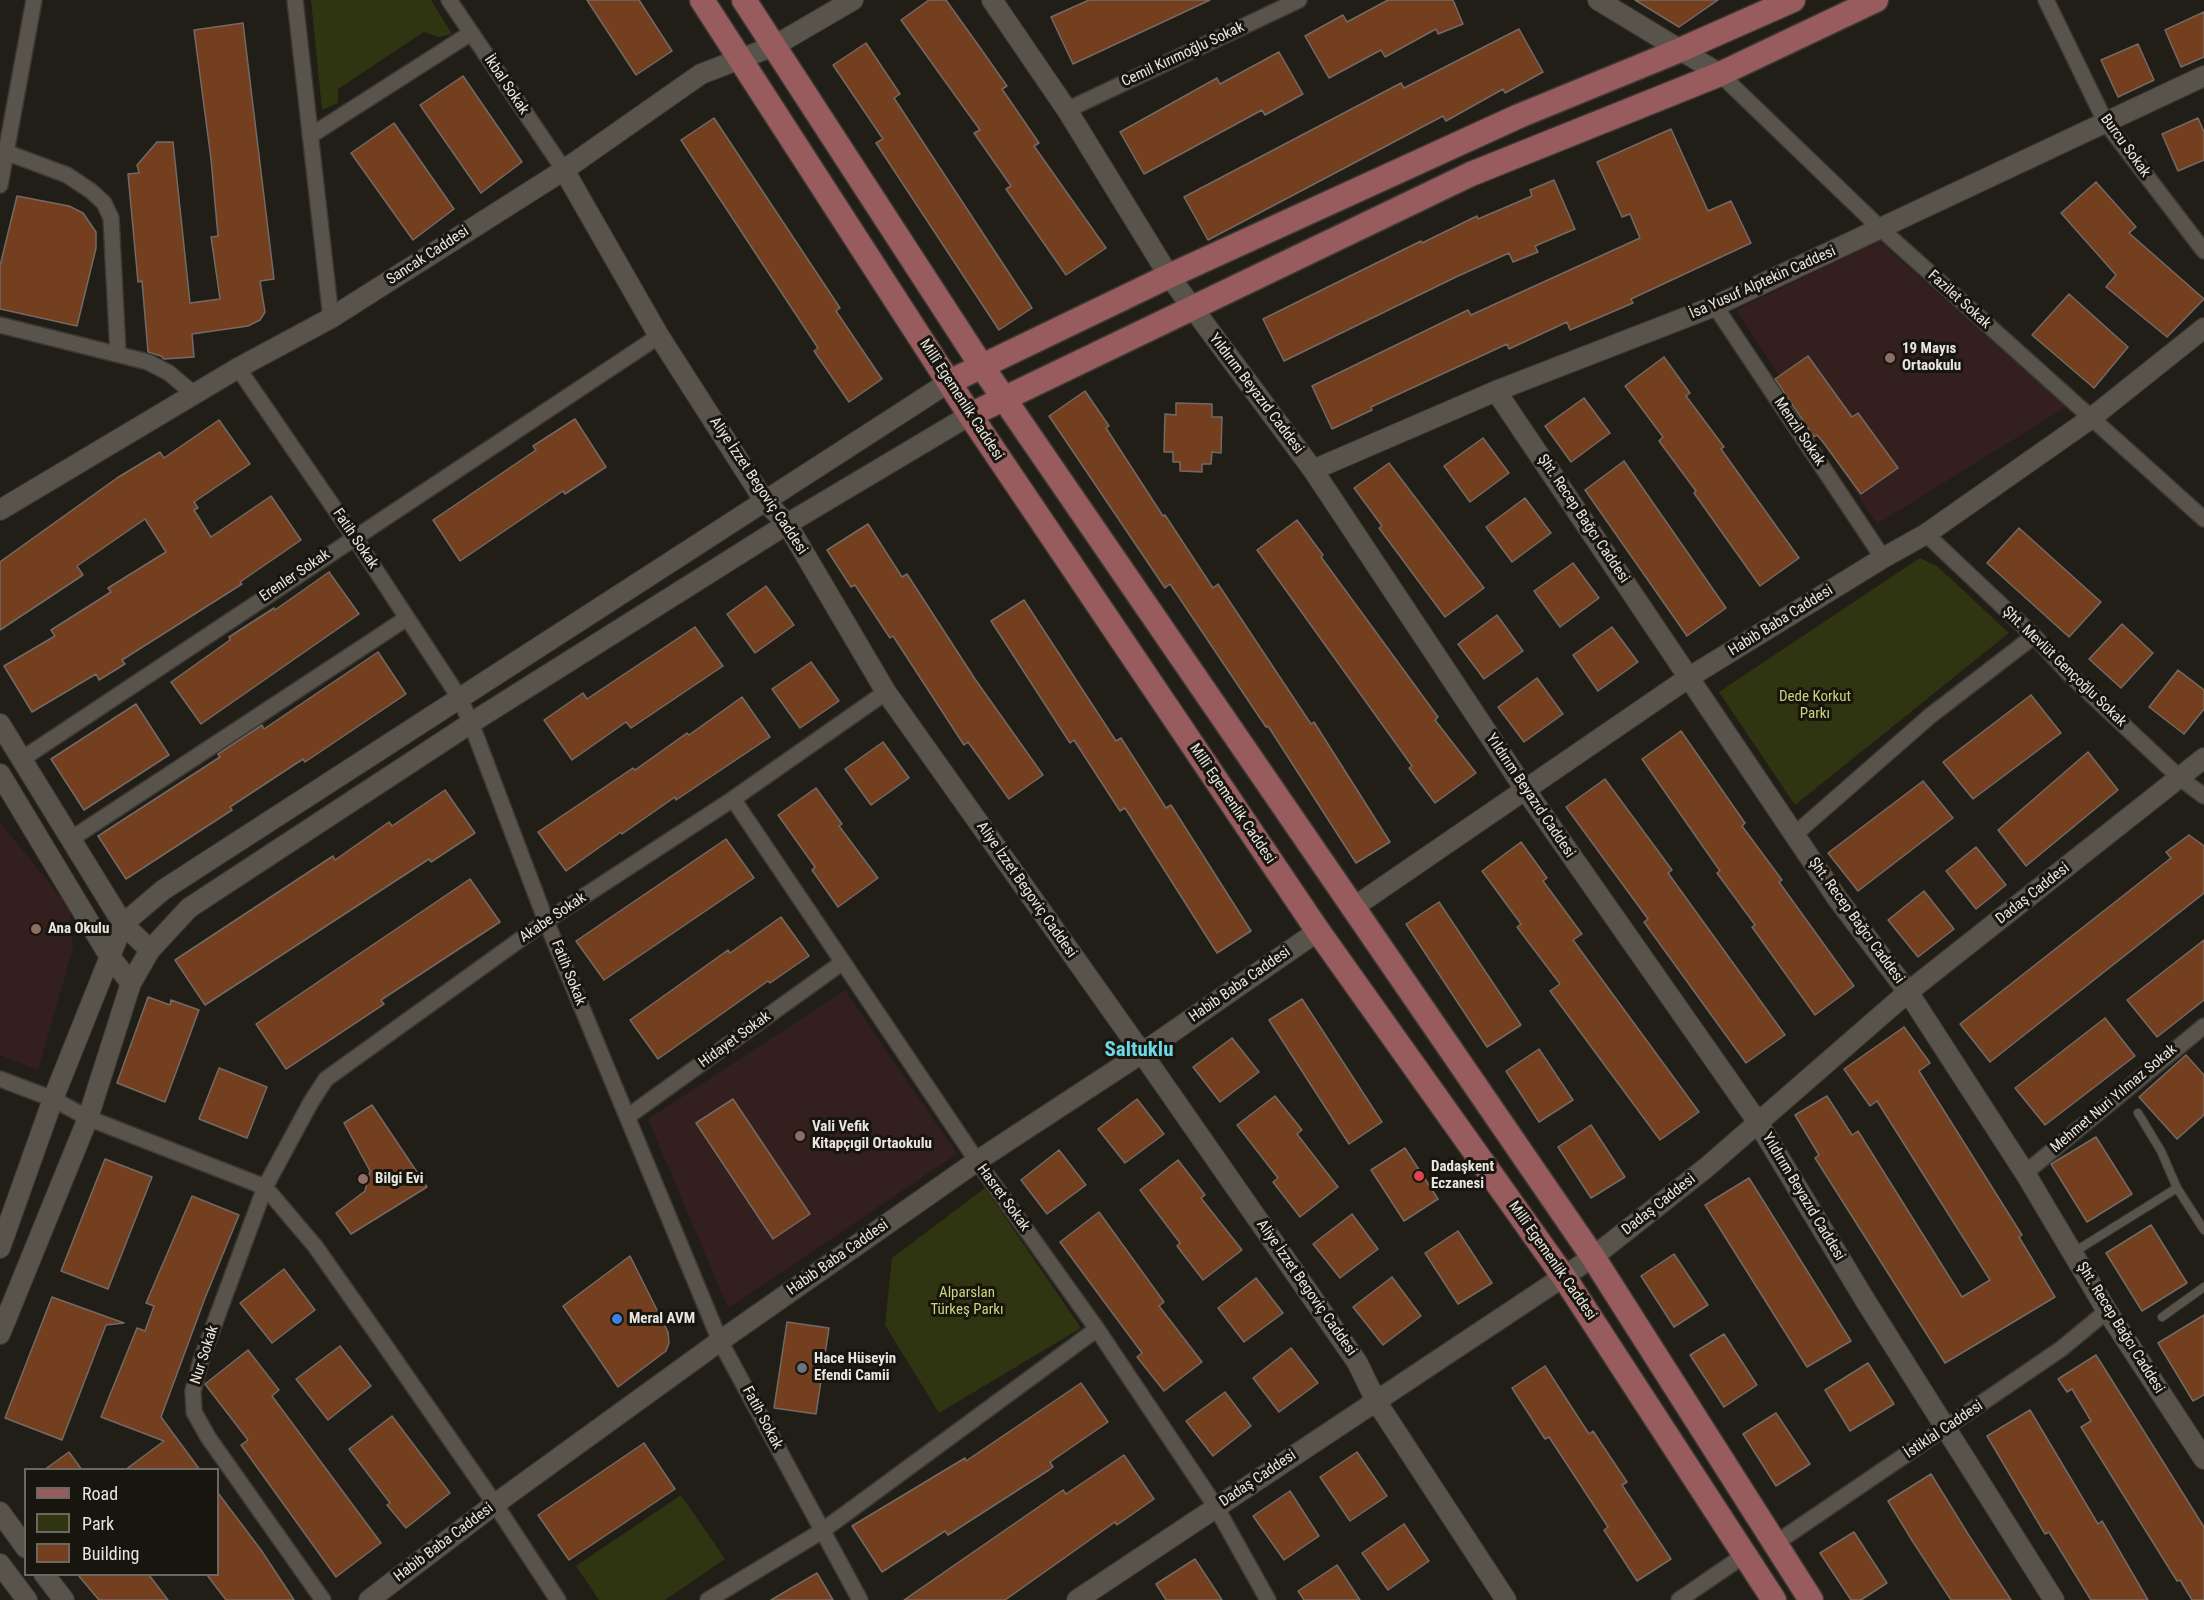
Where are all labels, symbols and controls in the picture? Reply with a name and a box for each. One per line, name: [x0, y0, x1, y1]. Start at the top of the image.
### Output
street label: Cemil Kırımoğlu Sokak: [1119, 19, 1247, 91]
street label: İkbal Sokak: [480, 52, 532, 118]
street label: Burcu Sokak: [2096, 111, 2154, 181]
street label: Sancak Caddesi: [383, 223, 473, 289]
street label: İsa Yusuf Alptekin Caddesi: [1687, 243, 1839, 323]
street label: Fazilet Sokak: [1924, 267, 1994, 333]
street label: Yıldırım Beyazıd Caddesi: [1205, 330, 1307, 458]
street label: Millî Egemenlik Caddesi: [915, 336, 1007, 464]
place label: 19 Mayıs Ortaokulu: [1902, 340, 1961, 375]
marker: 19 Mayıs Ortaokulu: [1883, 351, 1897, 365]
street label: Menzil Sokak: [1770, 394, 1828, 470]
street label: Aliye İzzet Begoviç Caddesi: [705, 414, 811, 558]
street label: Şht. Recep Bağcı Caddesi: [1533, 451, 1633, 587]
street label: Fatih Sokak: [328, 505, 382, 573]
street label: Erenler Sokak: [257, 546, 333, 606]
street label: Habib Baba Caddesi: [1726, 582, 1836, 660]
street label: Şht. Mevlüt Gençoğlu Sokak: [1998, 603, 2130, 731]
park label: Dede Korkut Parkı: [1779, 688, 1851, 723]
street label: Yıldırım Beyazıd Caddesi: [1482, 730, 1578, 862]
street label: Millî Egemenlik Caddesi: [1185, 741, 1279, 867]
street label: Aliye İzzet Begoviç Caddesi: [972, 818, 1080, 962]
street label: Şht. Recep Bağcı Caddesi: [1804, 855, 1908, 987]
street label: Dadaş Caddesi: [1993, 860, 2073, 928]
street label: Akabe Sokak: [516, 889, 590, 947]
place label: Ana Okulu: [48, 920, 109, 938]
marker: Ana Okulu: [29, 922, 43, 936]
street label: Fatih Sokak: [547, 938, 589, 1008]
street label: Habib Baba Caddesi: [1186, 943, 1294, 1027]
street label: Hidayet Sokak: [696, 1008, 774, 1072]
district label: Saltuklu: [1105, 1038, 1173, 1064]
street label: Mehmet Nuri Yılmaz Sokak: [2047, 1041, 2181, 1157]
place label: Vali Vefik Kitapçıgil Ortaokulu: [812, 1118, 932, 1153]
marker: Vali Vefik Kitapçıgil Ortaokulu: [793, 1129, 807, 1143]
street label: Yıldırım Beyazıd Caddesi: [1758, 1130, 1848, 1264]
place label: Dadaşkent Eczanesi: [1431, 1158, 1494, 1193]
street label: Hasret Sokak: [973, 1161, 1033, 1235]
marker: Dadaşkent Eczanesi: [1412, 1169, 1426, 1183]
place label: Bilgi Evi: [375, 1170, 423, 1188]
street label: Dadaş Caddesi: [1619, 1171, 1699, 1239]
marker: Bilgi Evi: [356, 1172, 370, 1186]
street label: Millî Egemenlik Caddesi: [1504, 1198, 1600, 1324]
street label: Habib Baba Caddesi: [784, 1216, 892, 1300]
street label: Aliye İzzet Begoviç Caddesi: [1252, 1216, 1360, 1360]
street label: Şht. Recep Bağcı Caddesi: [2072, 1259, 2168, 1397]
park label: Alparslan Türkeş Parkı: [930, 1284, 1004, 1319]
place label: Meral AVM: [629, 1310, 695, 1328]
marker: Meral AVM: [610, 1312, 624, 1326]
street label: Nur Sokak: [187, 1323, 223, 1387]
place label: Hace Hüseyin Efendi Camii: [814, 1350, 896, 1385]
marker: Hace Hüseyin Efendi Camii: [795, 1361, 809, 1375]
street label: Fatih Sokak: [738, 1383, 786, 1453]
street label: İstiklal Caddesi: [1901, 1397, 1987, 1463]
street label: Dadaş Caddesi: [1216, 1447, 1300, 1511]
legend: [24, 1468, 219, 1576]
text: Road: [82, 1483, 118, 1504]
street label: Habib Baba Caddesi: [391, 1500, 497, 1586]
text: Park: [82, 1513, 114, 1534]
text: Building: [82, 1543, 139, 1564]

